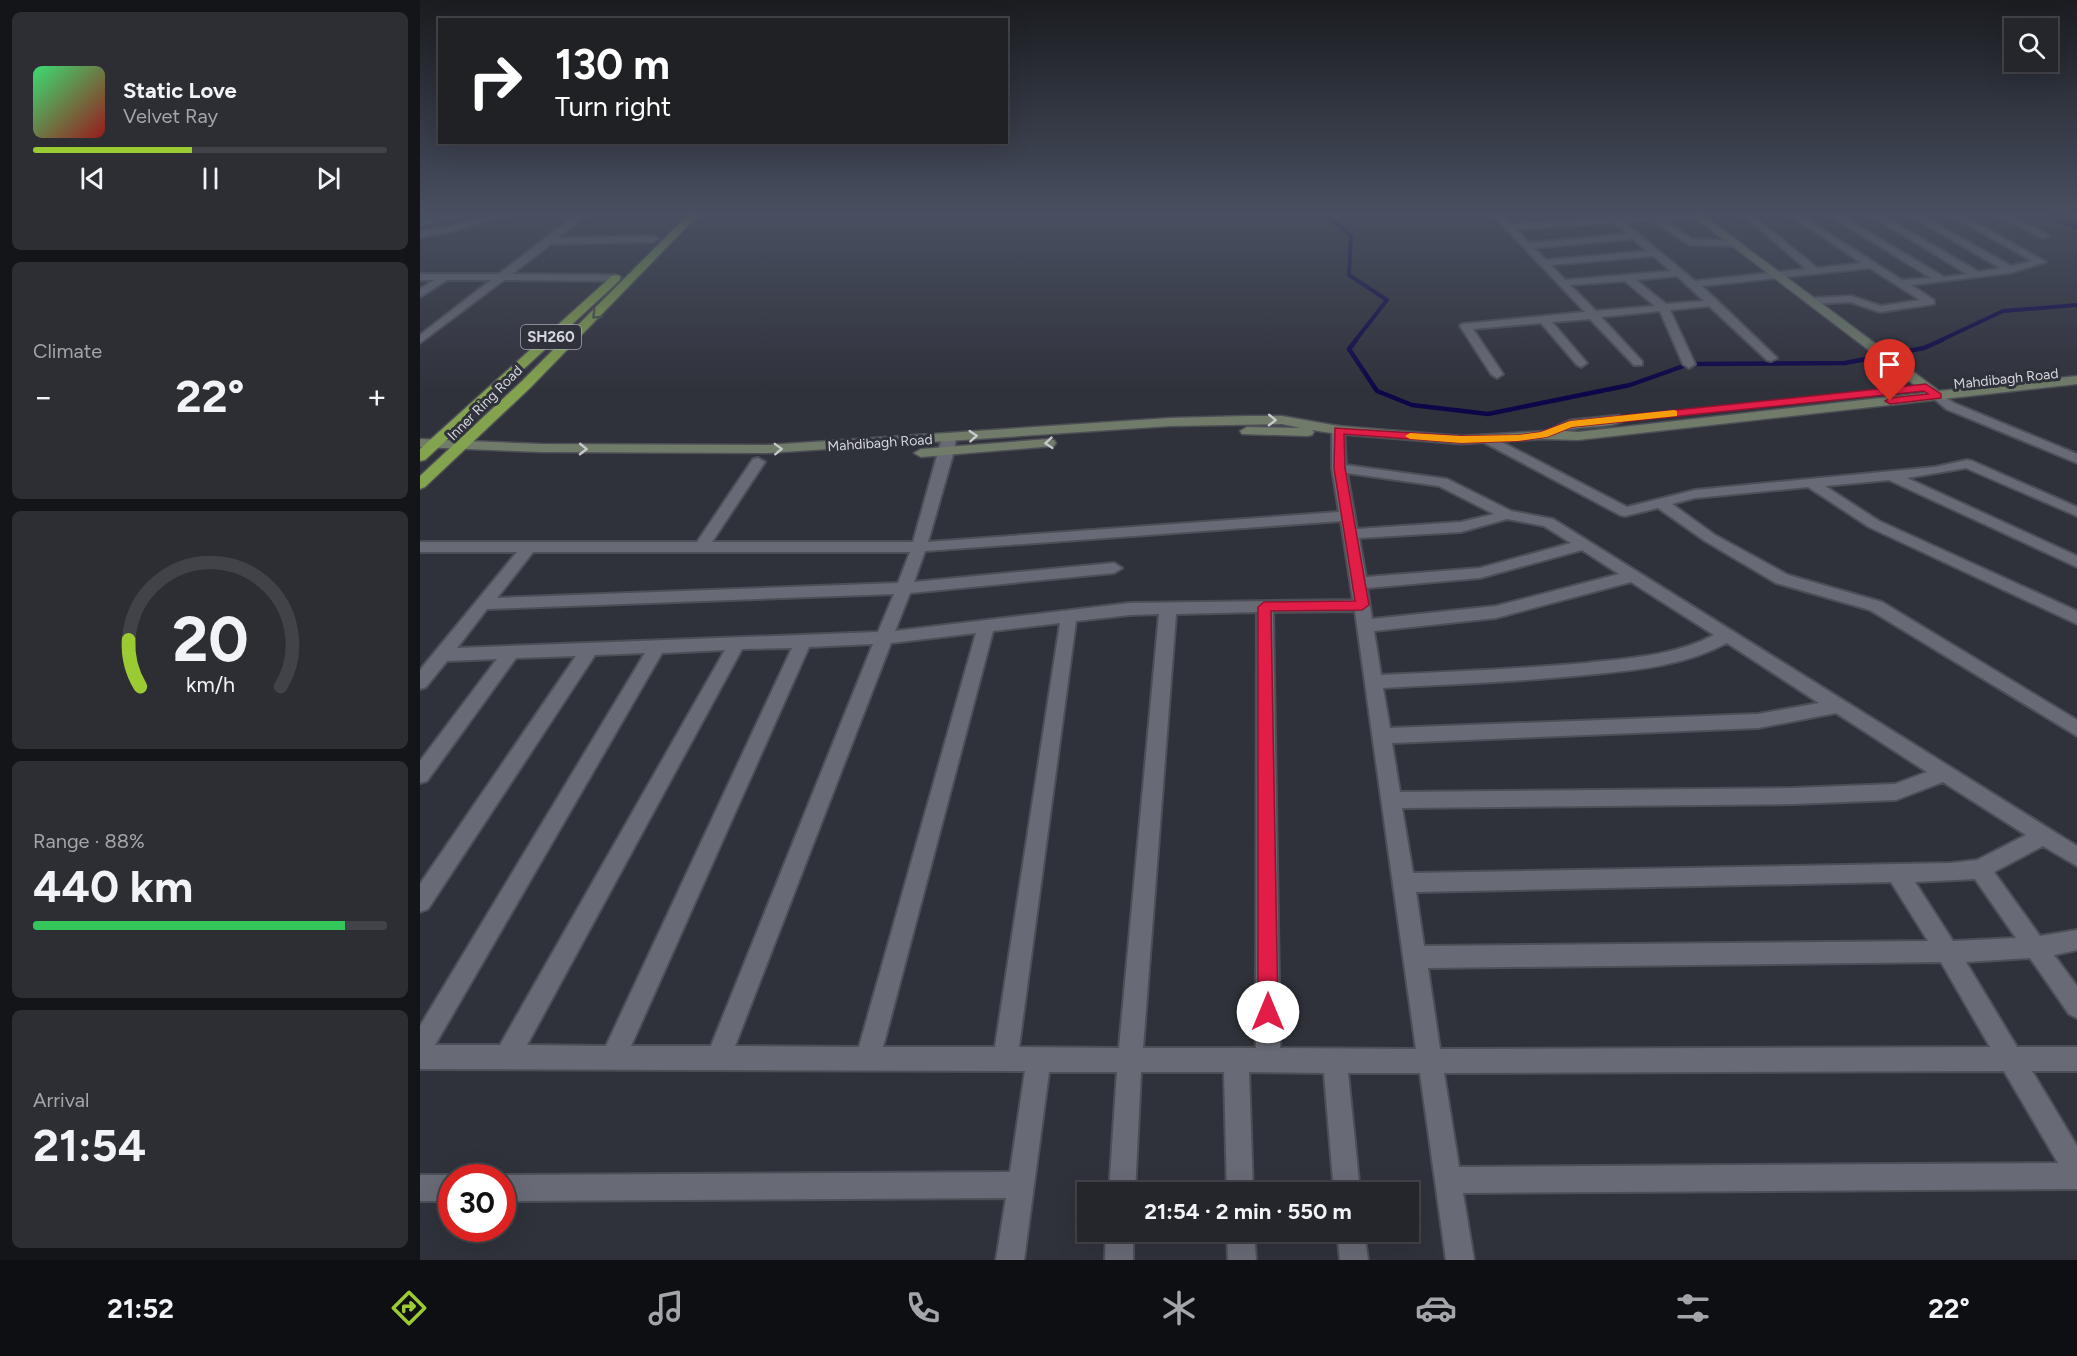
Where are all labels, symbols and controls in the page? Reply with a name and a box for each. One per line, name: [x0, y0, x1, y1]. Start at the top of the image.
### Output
map controls: [2004, 18, 2058, 72]
button: search: [2004, 18, 2058, 72]
text: 130 m: [555, 39, 670, 90]
icon: right: [456, 42, 534, 120]
text: Static Love: [123, 77, 237, 104]
text: Turn right: [555, 90, 671, 123]
text: Velvet Ray: [123, 104, 218, 128]
icon: previous: [76, 162, 109, 195]
icon: pause: [194, 162, 227, 195]
icon: next: [312, 162, 345, 195]
one-way arrow: [592, 307, 603, 318]
road number: SH260: [521, 325, 581, 349]
text: Climate: [33, 339, 102, 363]
pin: [1864, 339, 1915, 401]
icon: arrive: [1873, 348, 1906, 381]
street label: Inner Ring Road: [444, 362, 526, 444]
street label: Mahdibagh Road: [1953, 365, 2059, 393]
text: 22°: [175, 369, 245, 423]
text: −: [33, 377, 54, 416]
text: +: [366, 377, 387, 416]
one-way arrow: [1268, 414, 1277, 426]
one-way arrow: [968, 430, 977, 443]
street label: Mahdibagh Road: [827, 431, 933, 455]
one-way arrow: [1045, 436, 1054, 449]
one-way arrow: [579, 442, 588, 455]
one-way arrow: [774, 442, 783, 455]
text: 20: [172, 602, 248, 677]
text: km/h: [186, 672, 234, 697]
text: Range · 88%: [33, 829, 145, 853]
text: 440 km: [33, 859, 193, 913]
position arrow: [1236, 980, 1300, 1044]
text: Arrival: [33, 1088, 89, 1112]
text: 21:54: [33, 1118, 146, 1172]
speed limit sign: 30: [438, 1164, 516, 1242]
text: 21:54 · 2 min · 550 m: [1144, 1198, 1352, 1225]
icon: directions: [388, 1287, 430, 1329]
icon: music: [645, 1287, 687, 1329]
icon: phone: [902, 1287, 944, 1329]
icon: climate: [1158, 1287, 1200, 1329]
icon: car: [1415, 1287, 1457, 1329]
icon: filters: [1672, 1287, 1714, 1329]
text: 21:52: [107, 1292, 174, 1325]
text: 22°: [1928, 1292, 1970, 1325]

